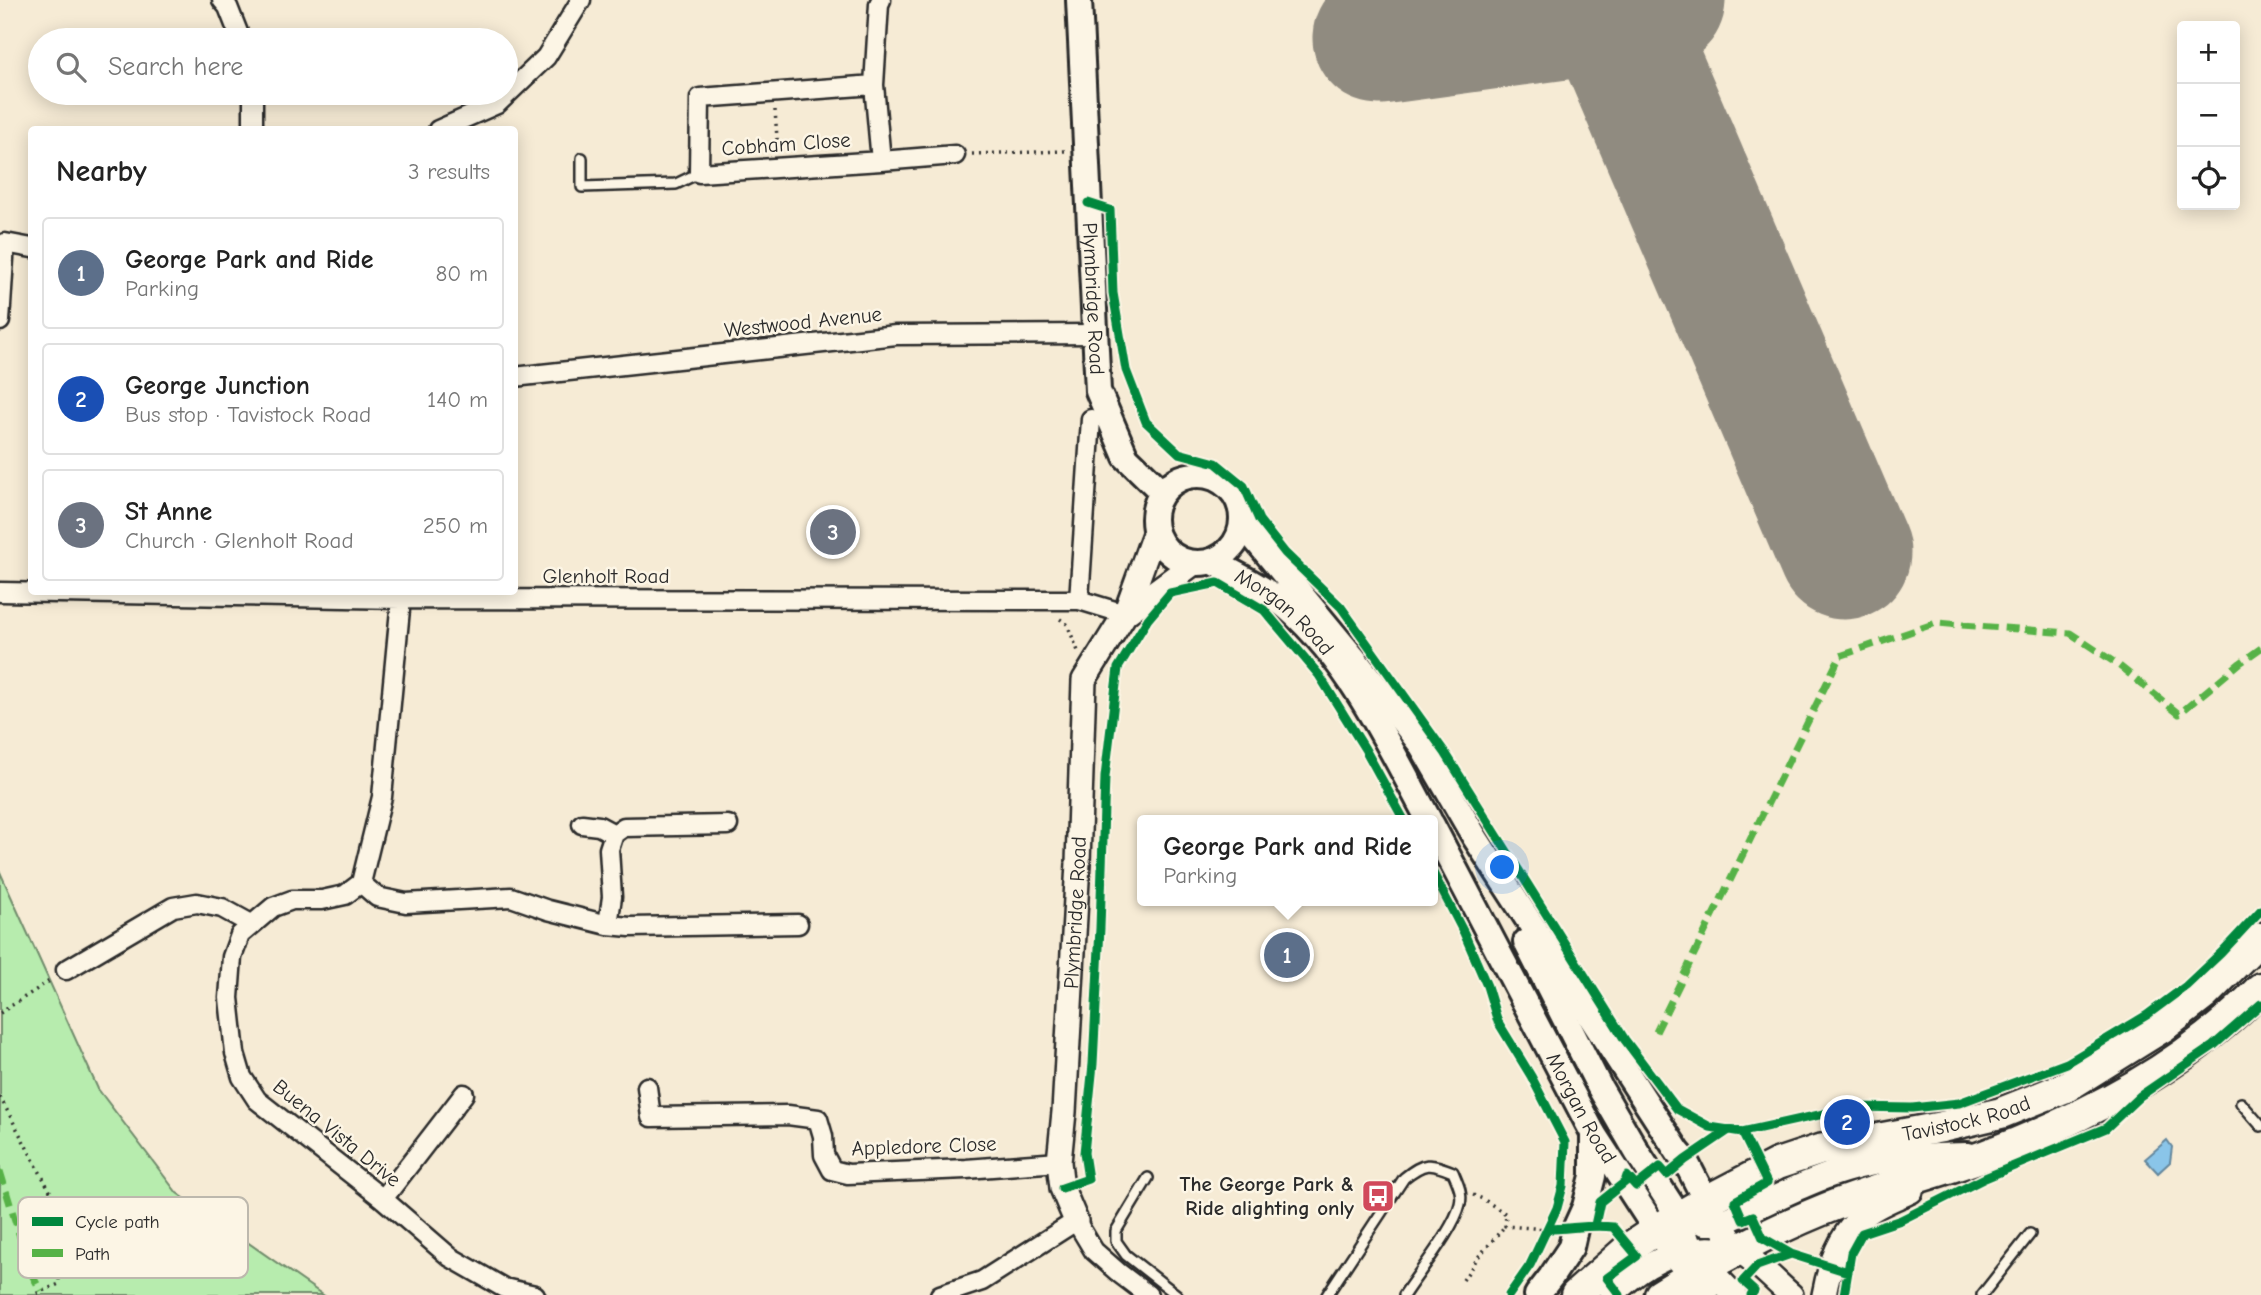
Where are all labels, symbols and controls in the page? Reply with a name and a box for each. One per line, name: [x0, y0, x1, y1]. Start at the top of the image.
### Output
map controls: [2177, 21, 2240, 210]
button: +: [2177, 21, 2240, 84]
search box: [28, 28, 518, 105]
icon: search: [52, 48, 90, 86]
text: Search here: [108, 52, 243, 82]
button: −: [2177, 84, 2240, 147]
street label: Cobham Close: [721, 128, 851, 160]
button: locate: [2177, 147, 2240, 210]
text: Nearby: [56, 154, 147, 189]
text: 3 results: [408, 158, 490, 185]
street label: Plymbridge Road: [1078, 222, 1109, 375]
text: George Park and Ride: [125, 245, 373, 275]
text: 1: [76, 260, 86, 287]
text: 80 m: [435, 260, 488, 287]
text: Parking: [125, 275, 199, 302]
street label: Westwood Avenue: [723, 302, 883, 342]
text: George Junction: [125, 371, 310, 401]
text: 2: [75, 386, 87, 413]
text: 140 m: [427, 386, 488, 413]
text: Bus stop · Tavistock Road: [125, 401, 371, 428]
text: St Anne: [125, 497, 212, 527]
pin: 3: [810, 506, 856, 558]
text: 3: [75, 512, 87, 539]
text: 250 m: [423, 512, 488, 539]
text: Church · Glenholt Road: [125, 527, 354, 554]
street label: Glenholt Road: [542, 564, 670, 588]
street label: Morgan Road: [1231, 564, 1339, 660]
popup: [1137, 815, 1438, 906]
text: George Park and Ride: [1163, 832, 1412, 862]
street label: Plymbridge Road: [1059, 836, 1091, 989]
your location: [1485, 850, 1519, 884]
text: Parking: [1163, 862, 1237, 889]
pin: 1: [1264, 929, 1310, 981]
street label: Morgan Road: [1541, 1049, 1621, 1168]
street label: Buena Vista Drive: [268, 1074, 406, 1192]
street label: Tavistock Road: [1900, 1091, 2034, 1146]
pin: 2: [1824, 1096, 1870, 1148]
street label: Appledore Close: [851, 1131, 997, 1161]
place label: The George Park & Ride alighting only: [1179, 1172, 1354, 1220]
bus stop icon: The George Park & Ride alighting only: [1359, 1177, 1397, 1215]
legend: [18, 1197, 248, 1278]
text: Cycle path: [75, 1211, 160, 1233]
text: Path: [75, 1243, 110, 1265]

